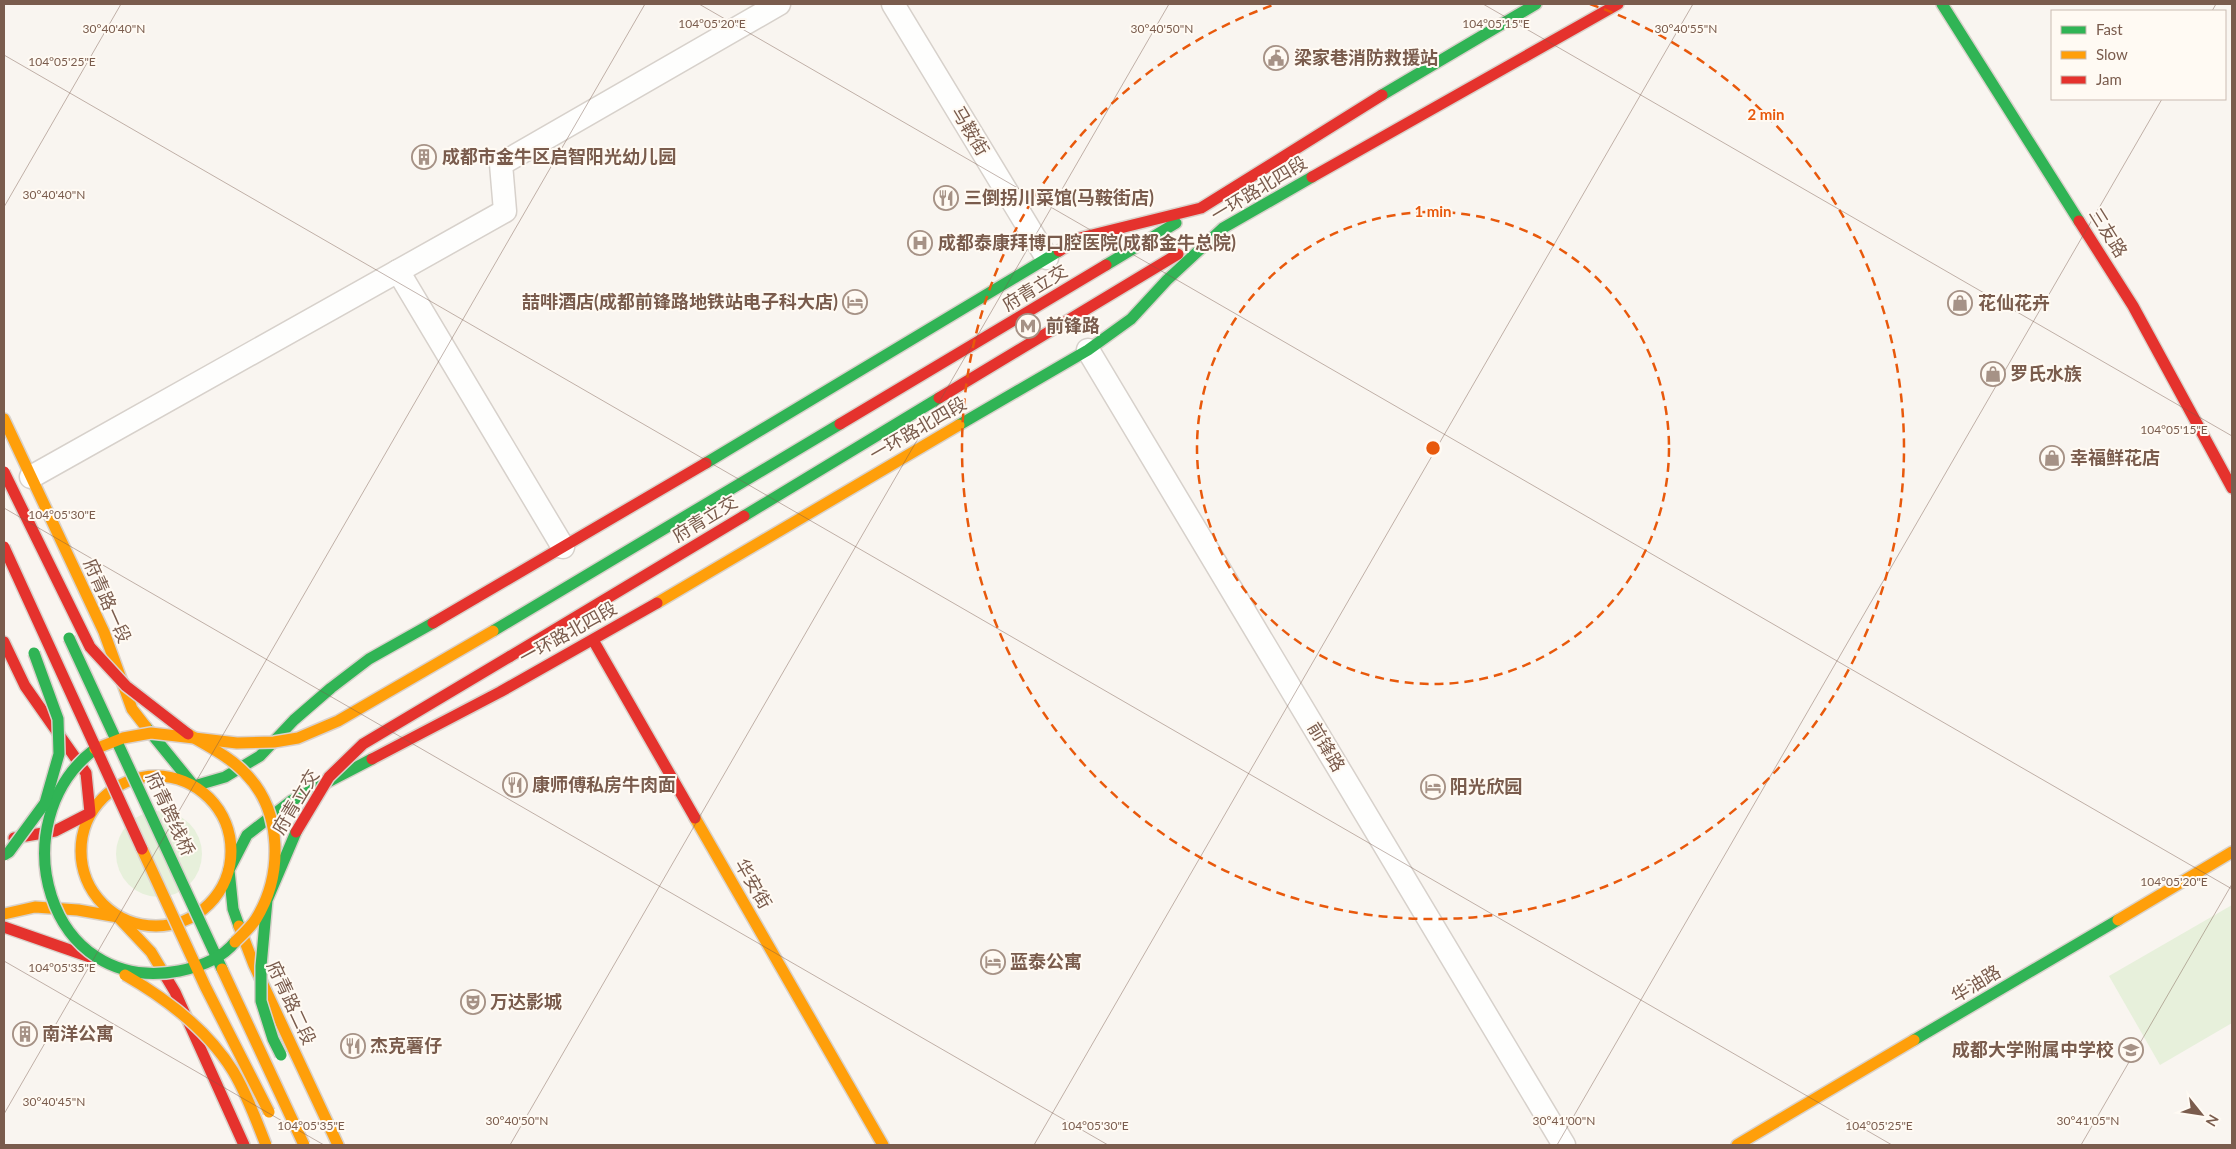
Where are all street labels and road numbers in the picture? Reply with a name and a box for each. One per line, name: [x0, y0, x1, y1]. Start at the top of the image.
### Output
street label: 马鞍街: [948, 102, 994, 159]
street label: 一环路北四段: [1207, 151, 1310, 225]
street label: 三友路: [2085, 204, 2132, 261]
street label: 府青立交: [998, 259, 1071, 315]
street label: 一环路北四段: [865, 392, 970, 465]
street label: 府青立交: [668, 490, 741, 546]
street label: 府青路一段: [80, 555, 136, 646]
street label: 一环路北四段: [515, 596, 620, 668]
street label: 前锋路: [1304, 718, 1350, 775]
street label: 府青立交: [267, 765, 323, 838]
street label: 府青跨线桥: [142, 768, 200, 859]
street label: 华安街: [731, 855, 777, 912]
street label: 府青路二段: [263, 957, 321, 1048]
street label: 华油路: [1947, 960, 2004, 1006]

